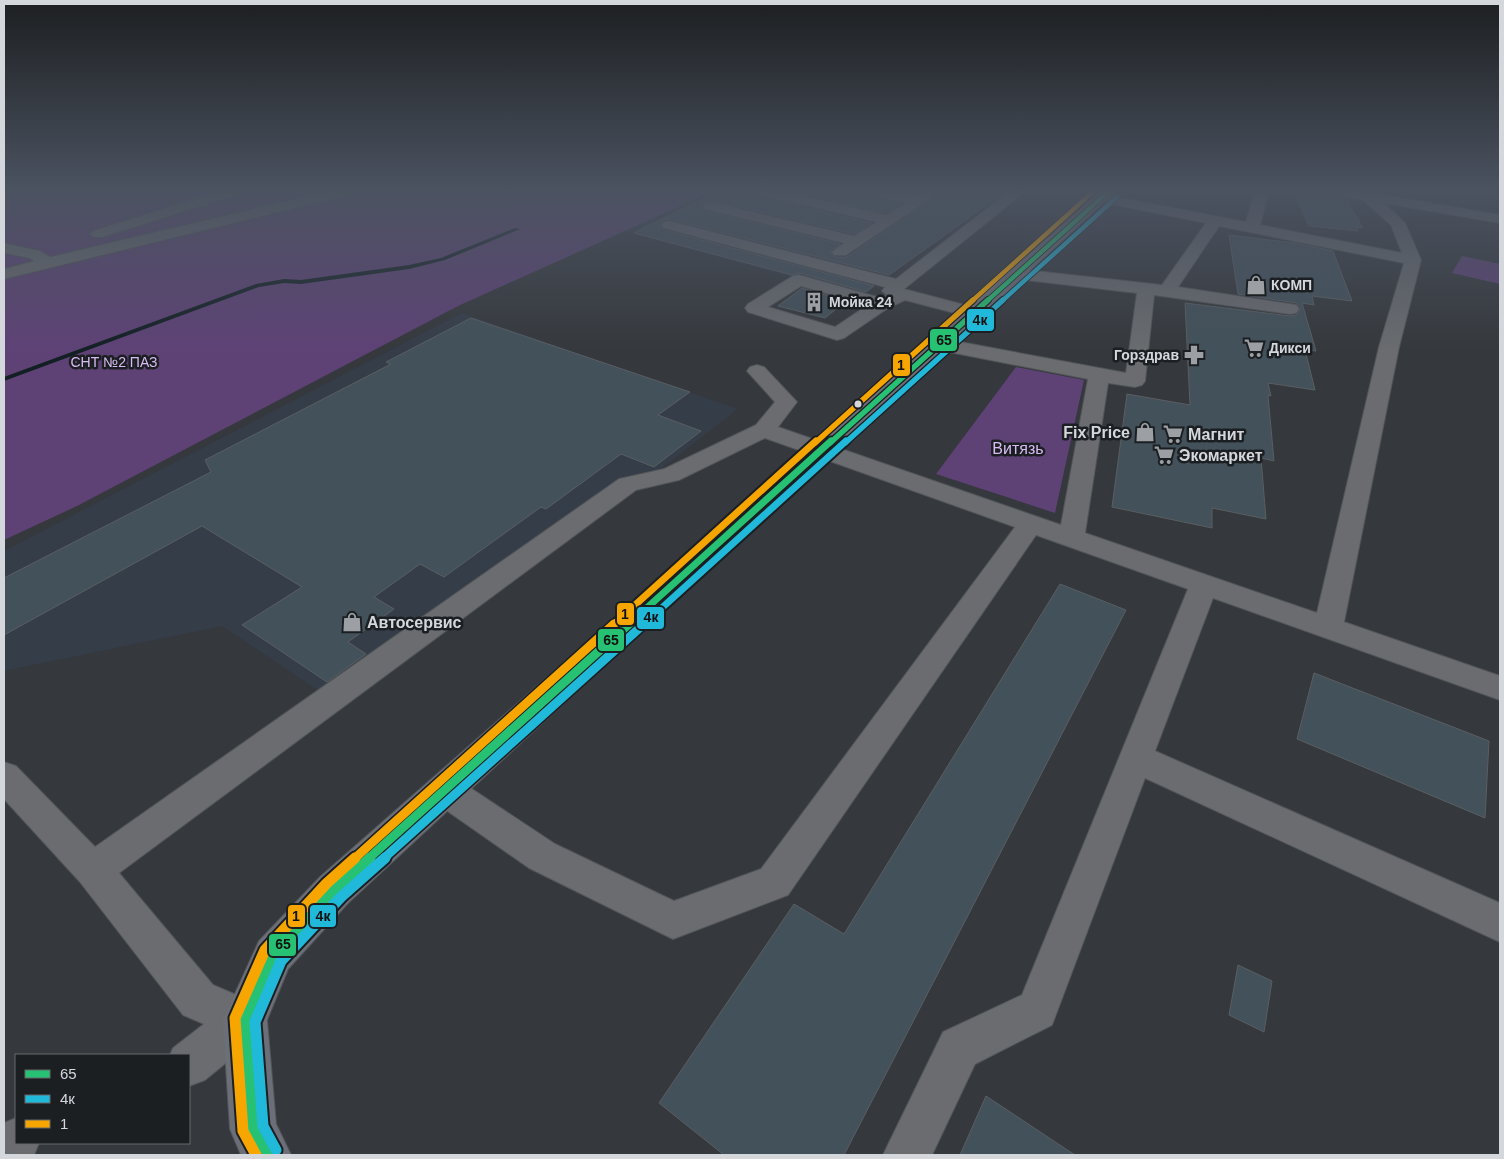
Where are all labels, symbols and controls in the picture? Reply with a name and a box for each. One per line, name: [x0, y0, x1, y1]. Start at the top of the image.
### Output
shop icon: КОМП: [1245, 274, 1267, 296]
place label: КОМП: [1271, 277, 1312, 293]
building icon: Мойка 24: [803, 291, 825, 313]
place label: Мойка 24: [829, 294, 892, 310]
line badge: 4к: [966, 308, 995, 332]
text: 4к: [973, 312, 988, 328]
line badge: 65: [929, 328, 958, 352]
text: 65: [936, 332, 952, 348]
supermarket icon: Дикси: [1243, 337, 1265, 359]
place label: Дикси: [1269, 340, 1311, 356]
pharmacy icon: Горздрав: [1183, 344, 1205, 366]
place label: Горздрав: [1114, 347, 1179, 363]
line badge: 1: [892, 353, 911, 377]
park label: СНТ №2 ПАЗ: [70, 354, 158, 370]
text: 1: [897, 357, 905, 373]
unlabelled marker: [853, 399, 863, 409]
shop icon: Fix Price: [1134, 421, 1156, 443]
supermarket icon: Магнит: [1162, 423, 1184, 445]
place label: Fix Price: [1063, 424, 1130, 441]
place label: Магнит: [1188, 426, 1245, 443]
park label: Витязь: [992, 440, 1044, 457]
supermarket icon: Экомаркет: [1153, 444, 1175, 466]
place label: Экомаркет: [1179, 447, 1263, 464]
line badge: 1: [616, 602, 635, 626]
text: 1: [621, 606, 629, 622]
line badge: 4к: [636, 606, 665, 630]
text: 4к: [644, 609, 659, 625]
shop icon: Автосервис: [341, 611, 363, 633]
place label: Автосервис: [367, 614, 462, 631]
line badge: 65: [597, 628, 625, 652]
text: 65: [603, 632, 619, 648]
line badge: 1: [287, 904, 306, 928]
line badge: 4к: [309, 904, 337, 928]
text: 1: [292, 908, 300, 924]
text: 4к: [316, 908, 331, 924]
line badge: 65: [268, 933, 297, 957]
text: 65: [275, 936, 291, 952]
legend: [15, 1054, 190, 1144]
text: 65: [60, 1065, 77, 1082]
text: 4к: [60, 1090, 75, 1107]
text: 1: [60, 1115, 68, 1132]

